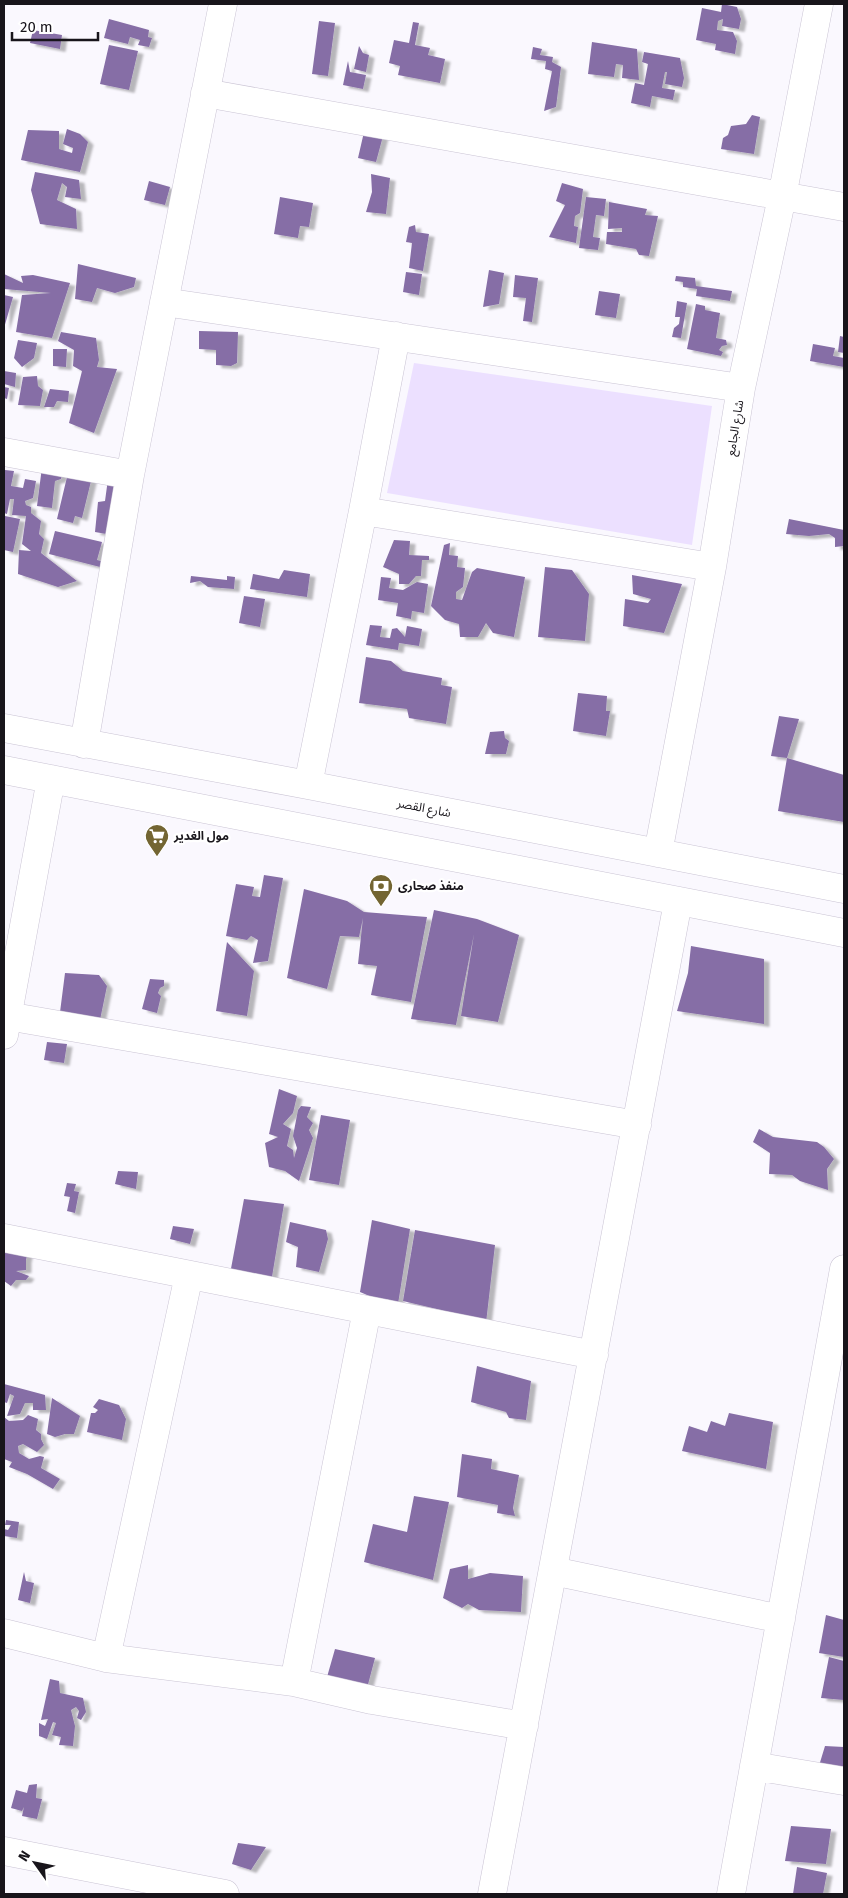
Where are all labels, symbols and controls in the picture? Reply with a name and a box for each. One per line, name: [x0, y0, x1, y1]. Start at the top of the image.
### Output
scale bar: [12, 10, 99, 42]
text: 20 m: [20, 18, 53, 36]
street label: شارع الجامع: [724, 399, 748, 457]
street label: شارع القصر: [394, 796, 452, 822]
supermarket icon: مول الغدير: [144, 823, 170, 857]
place label: مول الغدير: [173, 829, 229, 843]
bank icon: منفذ صحارى: [368, 873, 394, 907]
place label: منفذ صحارى: [398, 879, 464, 893]
north arrow: [10, 1838, 60, 1888]
text: N: [15, 1848, 34, 1865]

